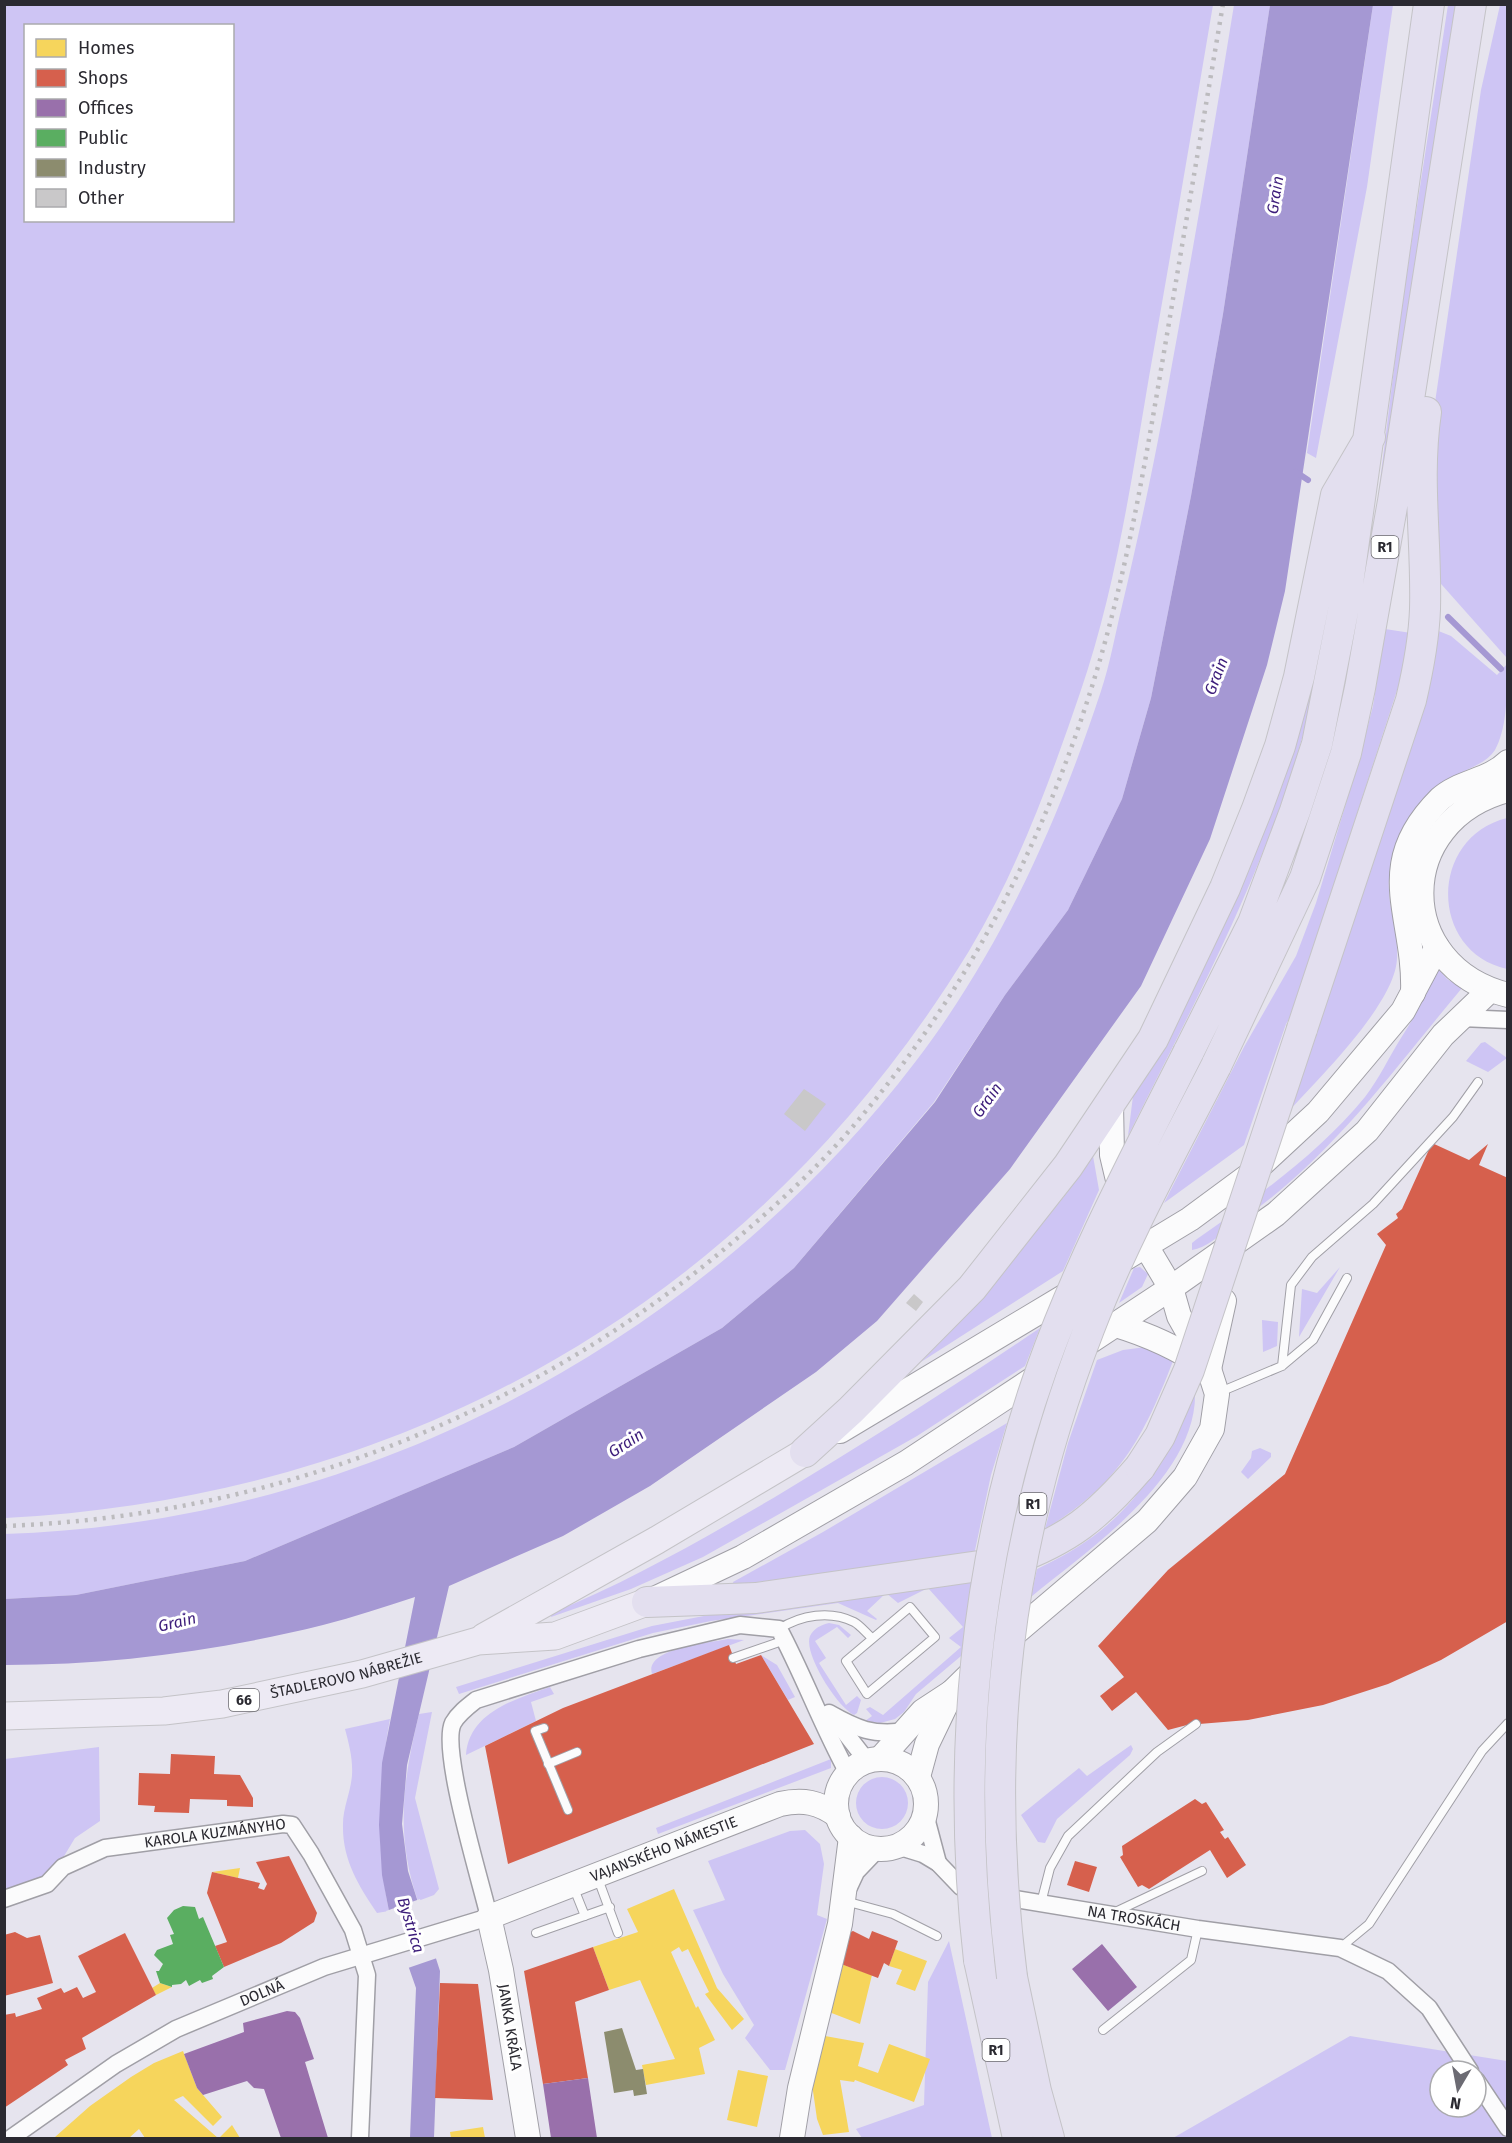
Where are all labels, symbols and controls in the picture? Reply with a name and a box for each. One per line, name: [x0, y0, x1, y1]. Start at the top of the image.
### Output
legend: [24, 24, 234, 222]
text: Homes: [78, 37, 134, 59]
text: Shops: [78, 67, 128, 89]
text: Offices: [78, 97, 133, 119]
text: Public: [78, 127, 128, 149]
text: Industry: [78, 157, 146, 179]
water label: Grain: [1263, 175, 1287, 215]
text: Other: [78, 187, 124, 209]
road number: R1: [1372, 536, 1398, 558]
water label: Grain: [1200, 655, 1232, 697]
water label: Grain: [968, 1079, 1006, 1121]
water label: Grain: [605, 1425, 647, 1461]
road number: R1: [1020, 1493, 1046, 1515]
water label: Grain: [156, 1608, 198, 1636]
street label: ŠTADLEROVO NÁBREŽIE: [269, 1648, 424, 1702]
road number: 66: [229, 1689, 259, 1711]
street label: VAJANSKÉHO NÁMESTIE: [588, 1812, 740, 1886]
street label: KAROLA KUZMÁNYHO: [143, 1815, 287, 1852]
water label: Bystrica: [394, 1895, 428, 1955]
street label: NA TROSKÁCH: [1086, 1902, 1182, 1935]
street label: DOLNÁ: [237, 1976, 287, 2010]
street label: JANKA KRÁĽA: [494, 1982, 526, 2072]
road number: R1: [982, 2039, 1010, 2061]
north arrow: [1428, 2059, 1488, 2119]
text: N: [1449, 2093, 1462, 2114]

